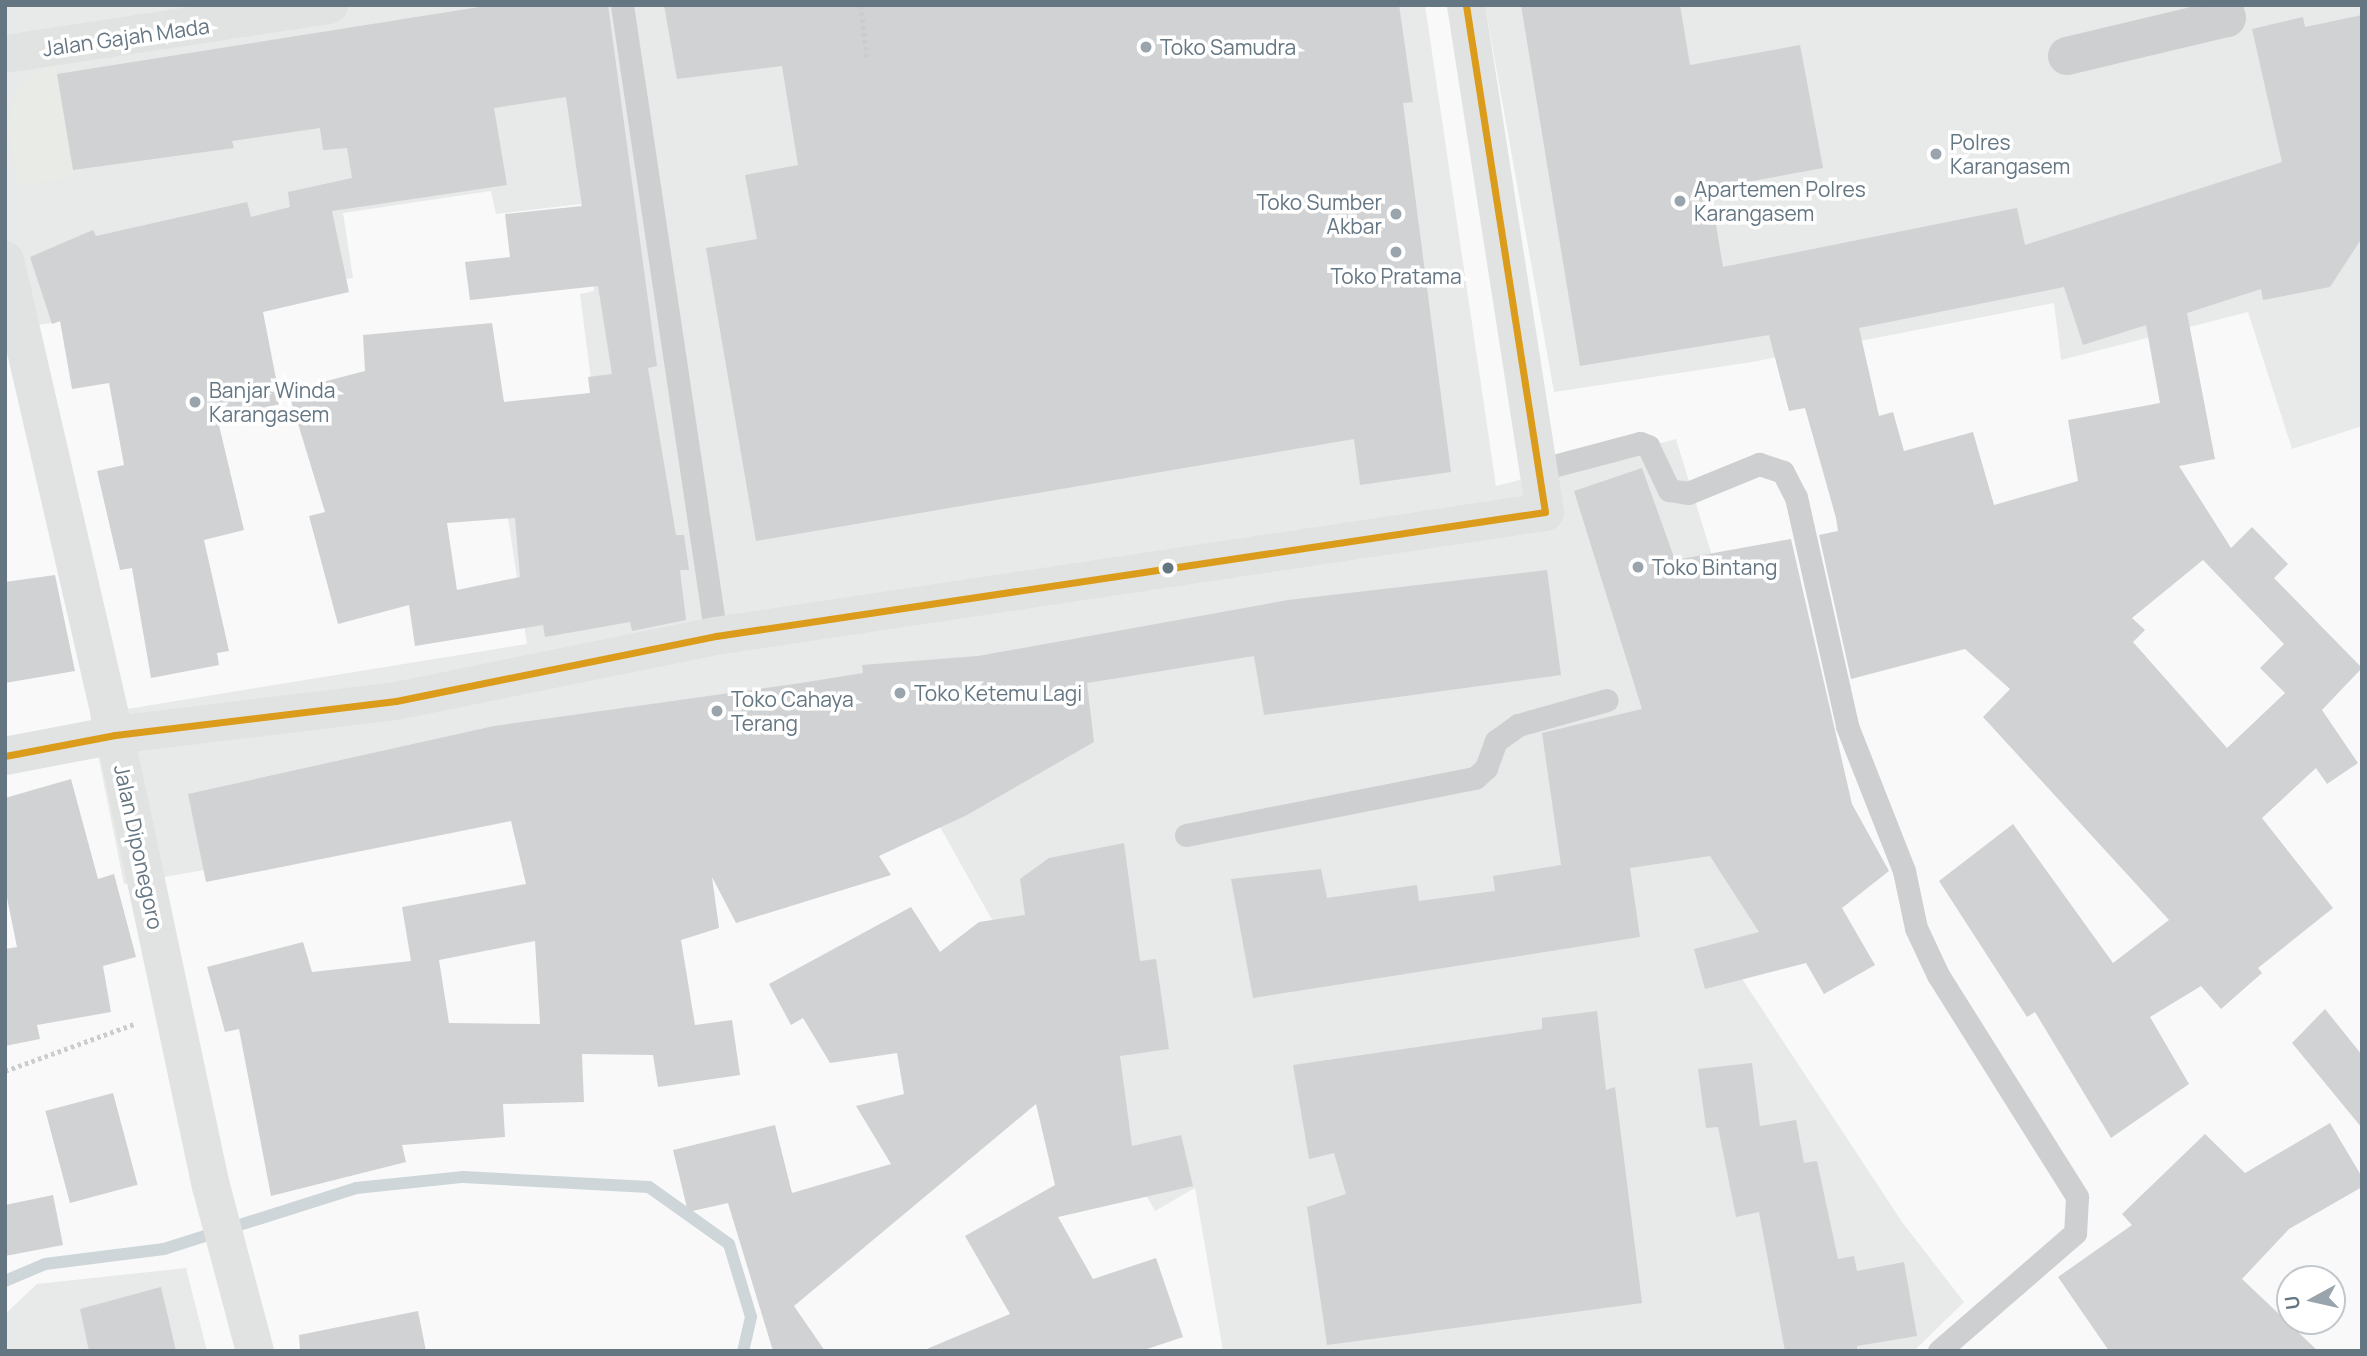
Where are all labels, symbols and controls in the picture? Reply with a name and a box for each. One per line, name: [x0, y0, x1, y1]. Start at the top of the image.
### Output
street label: Jalan Gajah Mada: [41, 13, 211, 61]
place label: Toko Samudra: [1160, 34, 1296, 60]
marker: Toko Samudra: [1138, 39, 1154, 55]
place label: Polres Karangasem: [1950, 129, 2070, 179]
marker: Polres Karangasem: [1928, 146, 1944, 162]
place label: Apartemen Polres Karangasem: [1694, 176, 1866, 226]
place label: Toko Sumber Akbar: [1256, 189, 1382, 239]
marker: Apartemen Polres Karangasem: [1672, 193, 1688, 209]
marker: Toko Sumber Akbar: [1388, 206, 1404, 222]
marker: Toko Pratama: [1388, 244, 1404, 260]
place label: Toko Pratama: [1330, 263, 1462, 289]
place label: Banjar Winda Karangasem: [209, 377, 335, 427]
marker: Banjar Winda Karangasem: [187, 394, 203, 410]
place label: Toko Bintang: [1652, 554, 1777, 580]
marker: Toko Bintang: [1630, 559, 1646, 575]
unlabelled marker: [1161, 561, 1175, 575]
place label: Toko Ketemu Lagi: [914, 680, 1082, 706]
marker: Toko Ketemu Lagi: [892, 685, 908, 701]
place label: Toko Cahaya Terang: [731, 686, 854, 736]
marker: Toko Cahaya Terang: [709, 703, 725, 719]
street label: Jalan Diponegoro: [109, 762, 169, 932]
north arrow: [2276, 1265, 2346, 1335]
text: U: [2278, 1294, 2306, 1311]

